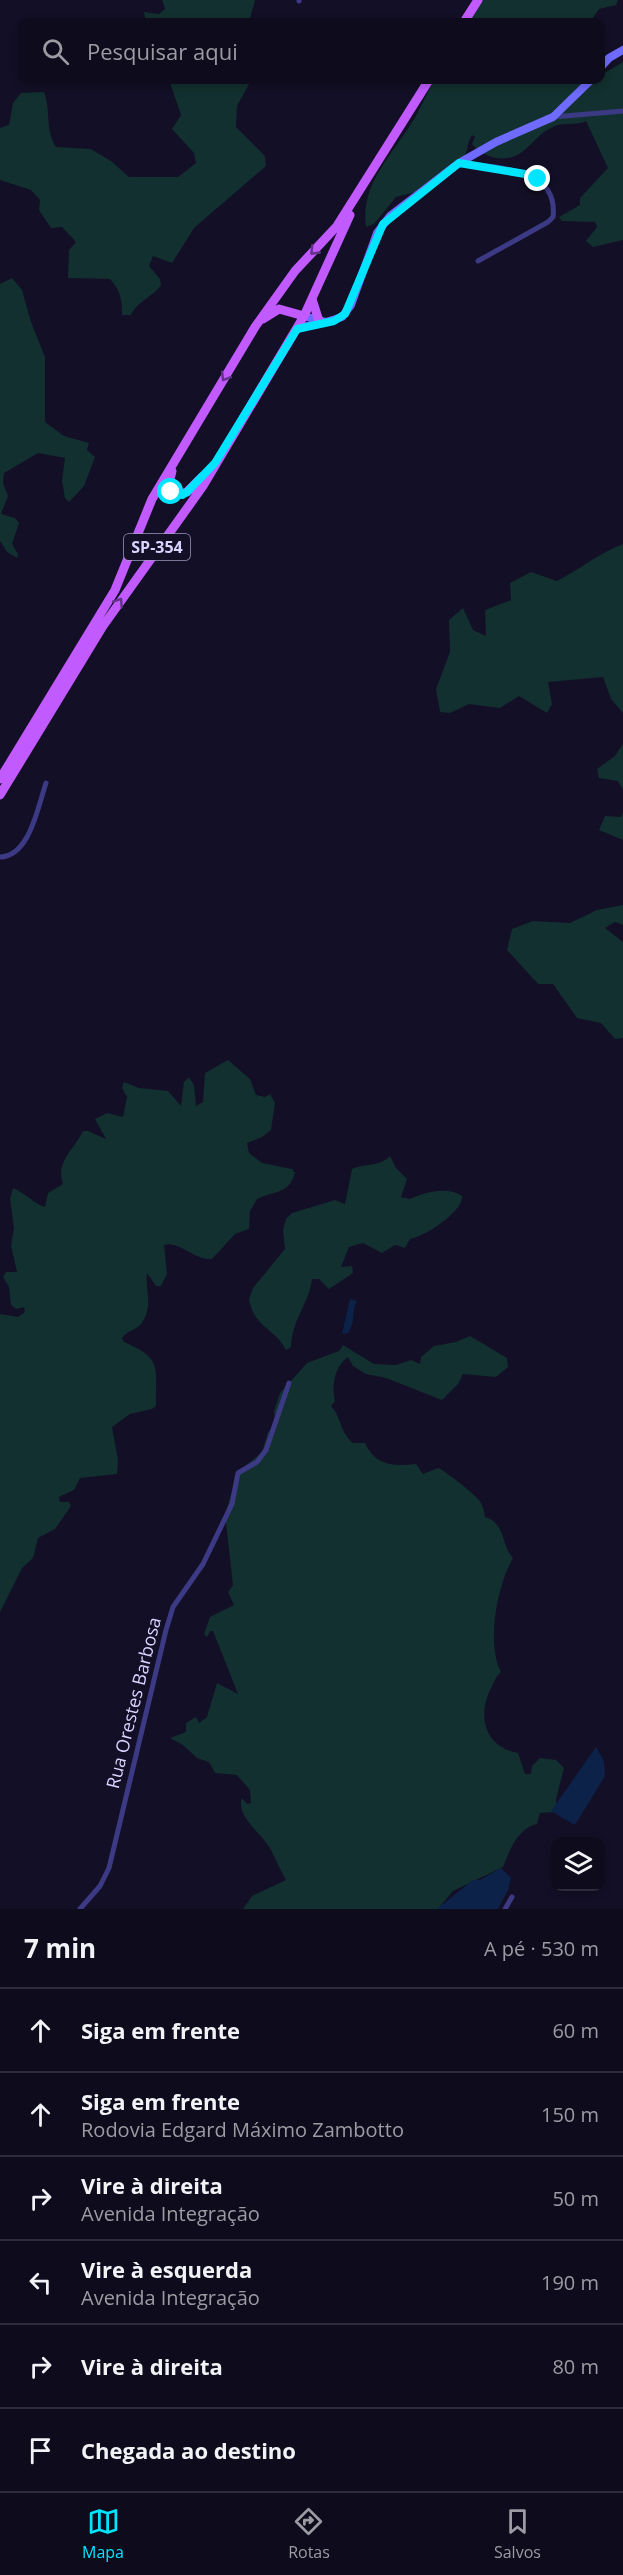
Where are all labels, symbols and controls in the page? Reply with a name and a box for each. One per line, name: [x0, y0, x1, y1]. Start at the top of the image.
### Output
search box: [18, 18, 605, 84]
icon: search: [39, 35, 72, 68]
text: Pesquisar aqui: [87, 36, 238, 66]
route end: [524, 165, 550, 191]
one-way arrow: [310, 244, 321, 255]
one-way arrow: [221, 371, 232, 381]
route start: [157, 478, 183, 504]
road number: SP-354: [124, 534, 190, 560]
one-way arrow: [112, 598, 123, 609]
street label: Rua Orestes Barbosa: [100, 1614, 166, 1791]
map controls: [551, 1837, 605, 1891]
button: layers: [551, 1837, 605, 1891]
text: 7 min: [24, 1930, 96, 1966]
text: A pé · 530 m: [484, 1935, 599, 1962]
icon: ahead: [24, 2014, 57, 2047]
text: Siga em frente: [81, 2015, 240, 2045]
text: 60 m: [552, 2017, 599, 2044]
text: Siga em frente: [81, 2086, 240, 2116]
icon: ahead: [24, 2098, 57, 2131]
text: 150 m: [541, 2101, 599, 2128]
text: Rodovia Edgard Máximo Zambotto: [81, 2116, 404, 2143]
text: Vire à direita: [81, 2170, 223, 2200]
icon: right: [24, 2182, 57, 2215]
text: 50 m: [552, 2185, 599, 2212]
text: Avenida Integração: [81, 2200, 260, 2227]
text: Vire à esquerda: [81, 2254, 252, 2284]
icon: left: [24, 2266, 57, 2299]
text: 190 m: [541, 2269, 599, 2296]
text: Avenida Integração: [81, 2284, 260, 2311]
icon: right: [24, 2350, 57, 2383]
text: Vire à direita: [81, 2351, 223, 2381]
text: 80 m: [552, 2353, 599, 2380]
icon: arrive: [24, 2434, 57, 2467]
text: Chegada ao destino: [81, 2435, 296, 2465]
tab: Mapa: [82, 2505, 124, 2563]
tab: Rotas: [288, 2505, 330, 2563]
tab: Salvos: [494, 2505, 541, 2563]

